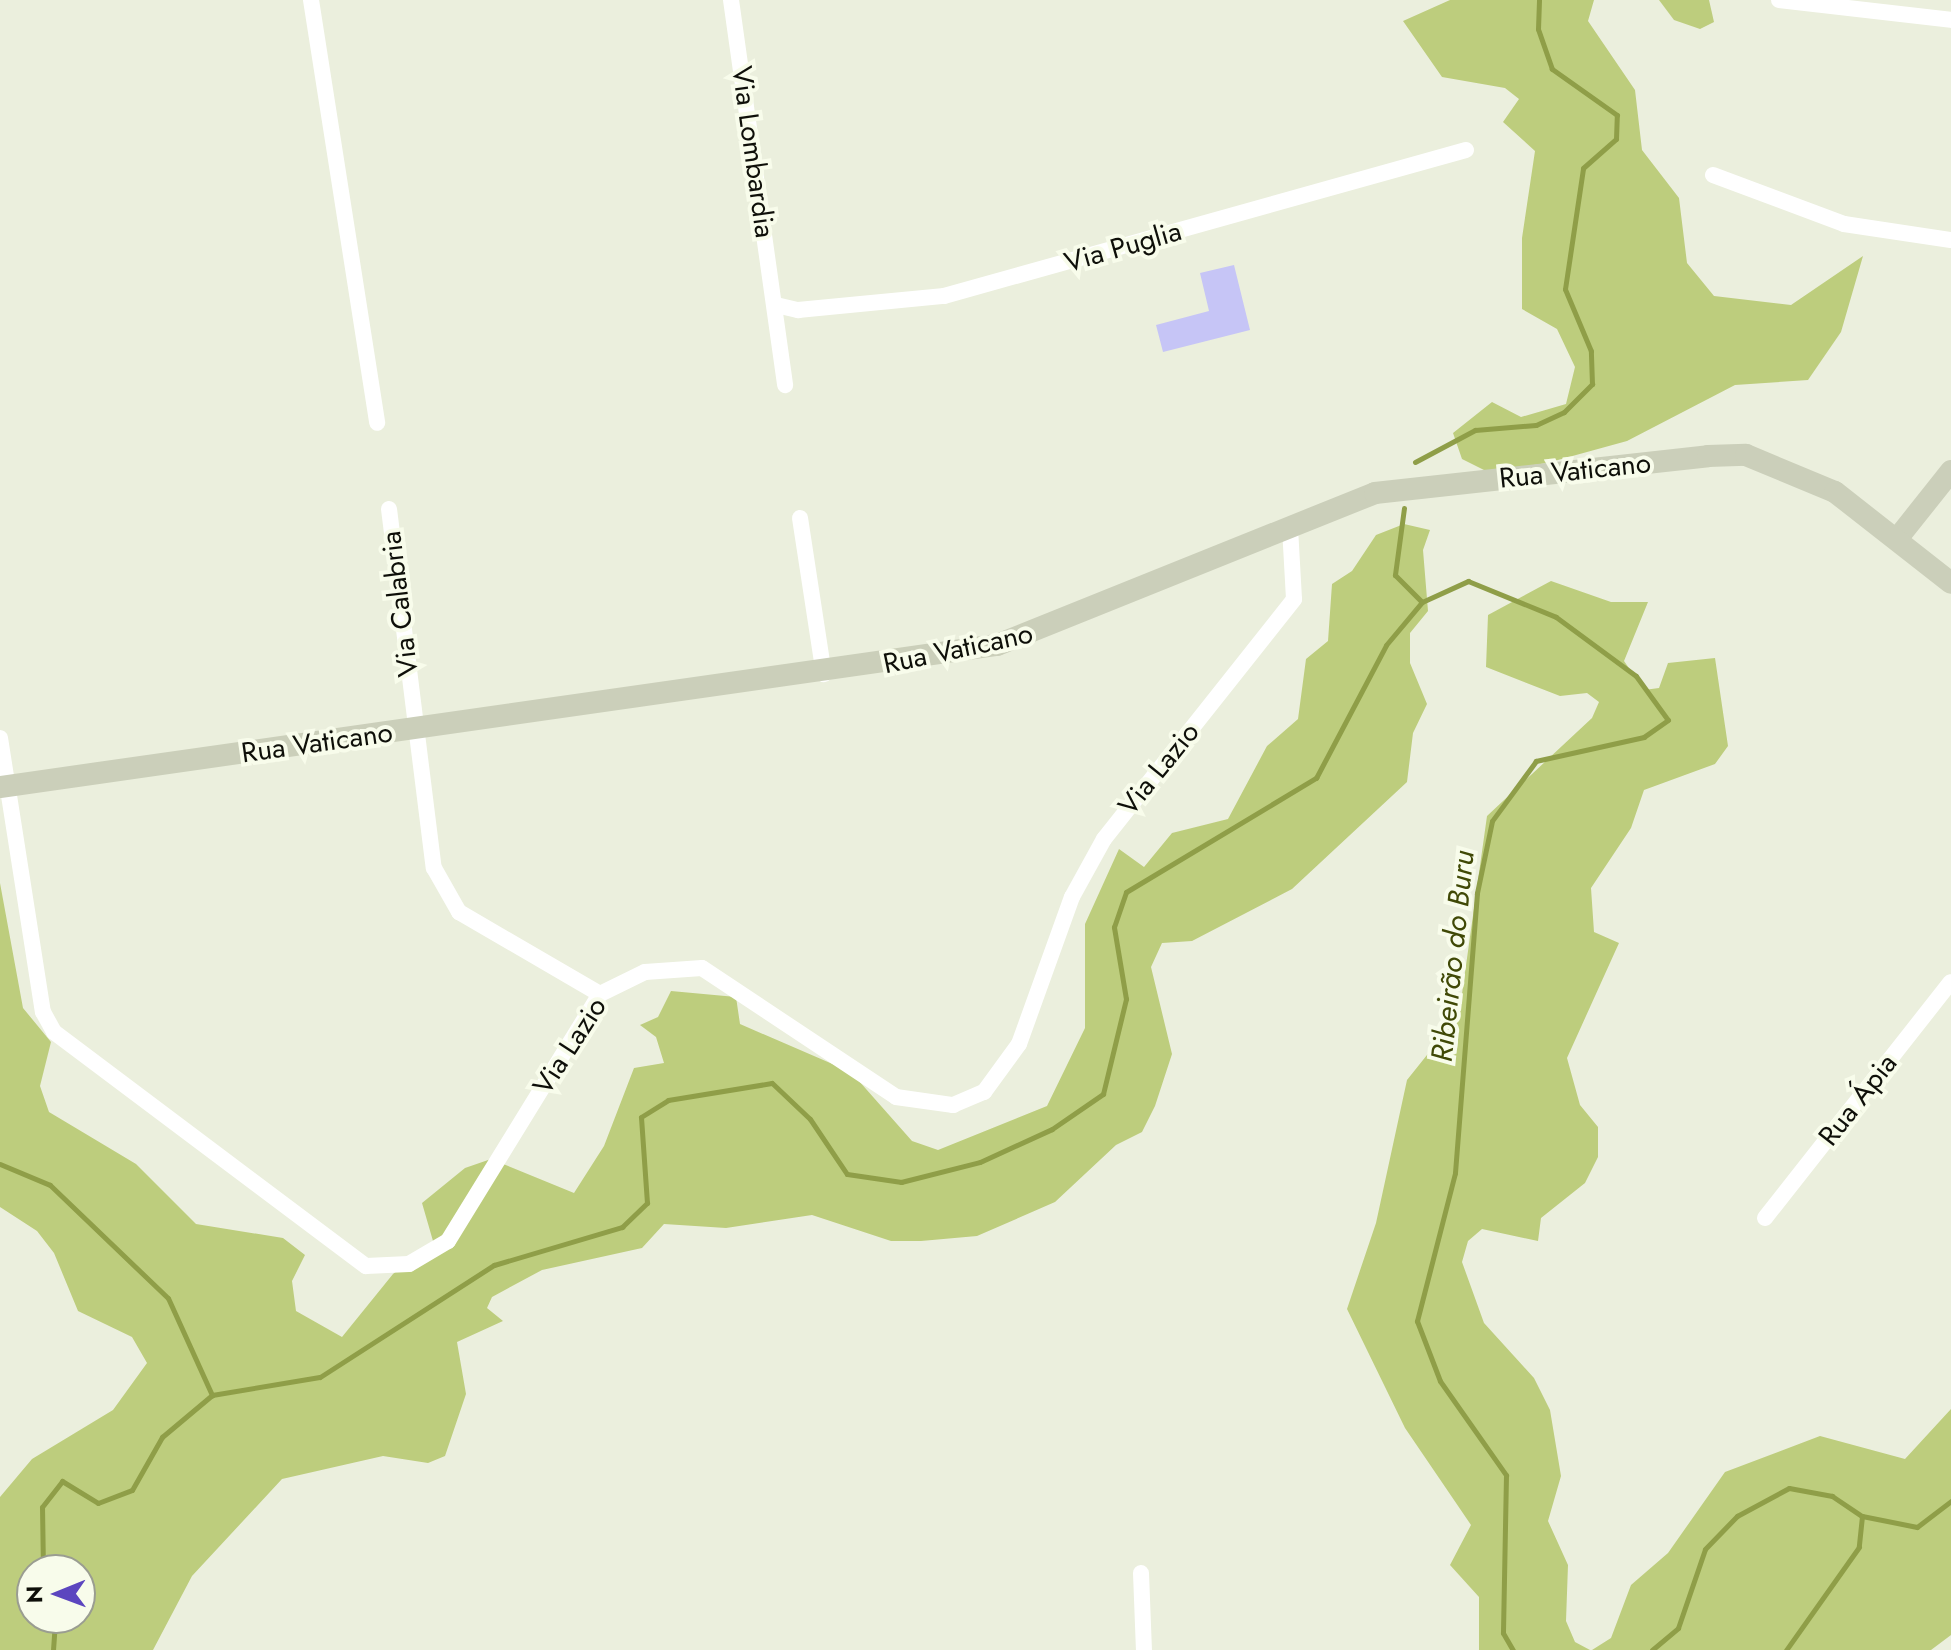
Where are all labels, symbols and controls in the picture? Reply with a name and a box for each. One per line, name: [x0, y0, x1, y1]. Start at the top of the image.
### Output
street label: Via Lombardia: [724, 64, 782, 240]
street label: Via Puglia: [1061, 214, 1185, 280]
street label: Rua Vaticano: [1498, 446, 1652, 496]
street label: Via Calabria: [374, 529, 426, 679]
street label: Rua Vaticano: [880, 617, 1036, 681]
street label: Rua Vaticano: [239, 716, 395, 770]
street label: Via Lazio: [1112, 716, 1206, 822]
water label: Ribeirão do Buru: [1424, 848, 1482, 1064]
street label: Via Lazio: [526, 991, 614, 1101]
street label: Rua Ápia: [1812, 1047, 1904, 1153]
north arrow: [16, 1554, 96, 1634]
text: N: [18, 1585, 50, 1603]

